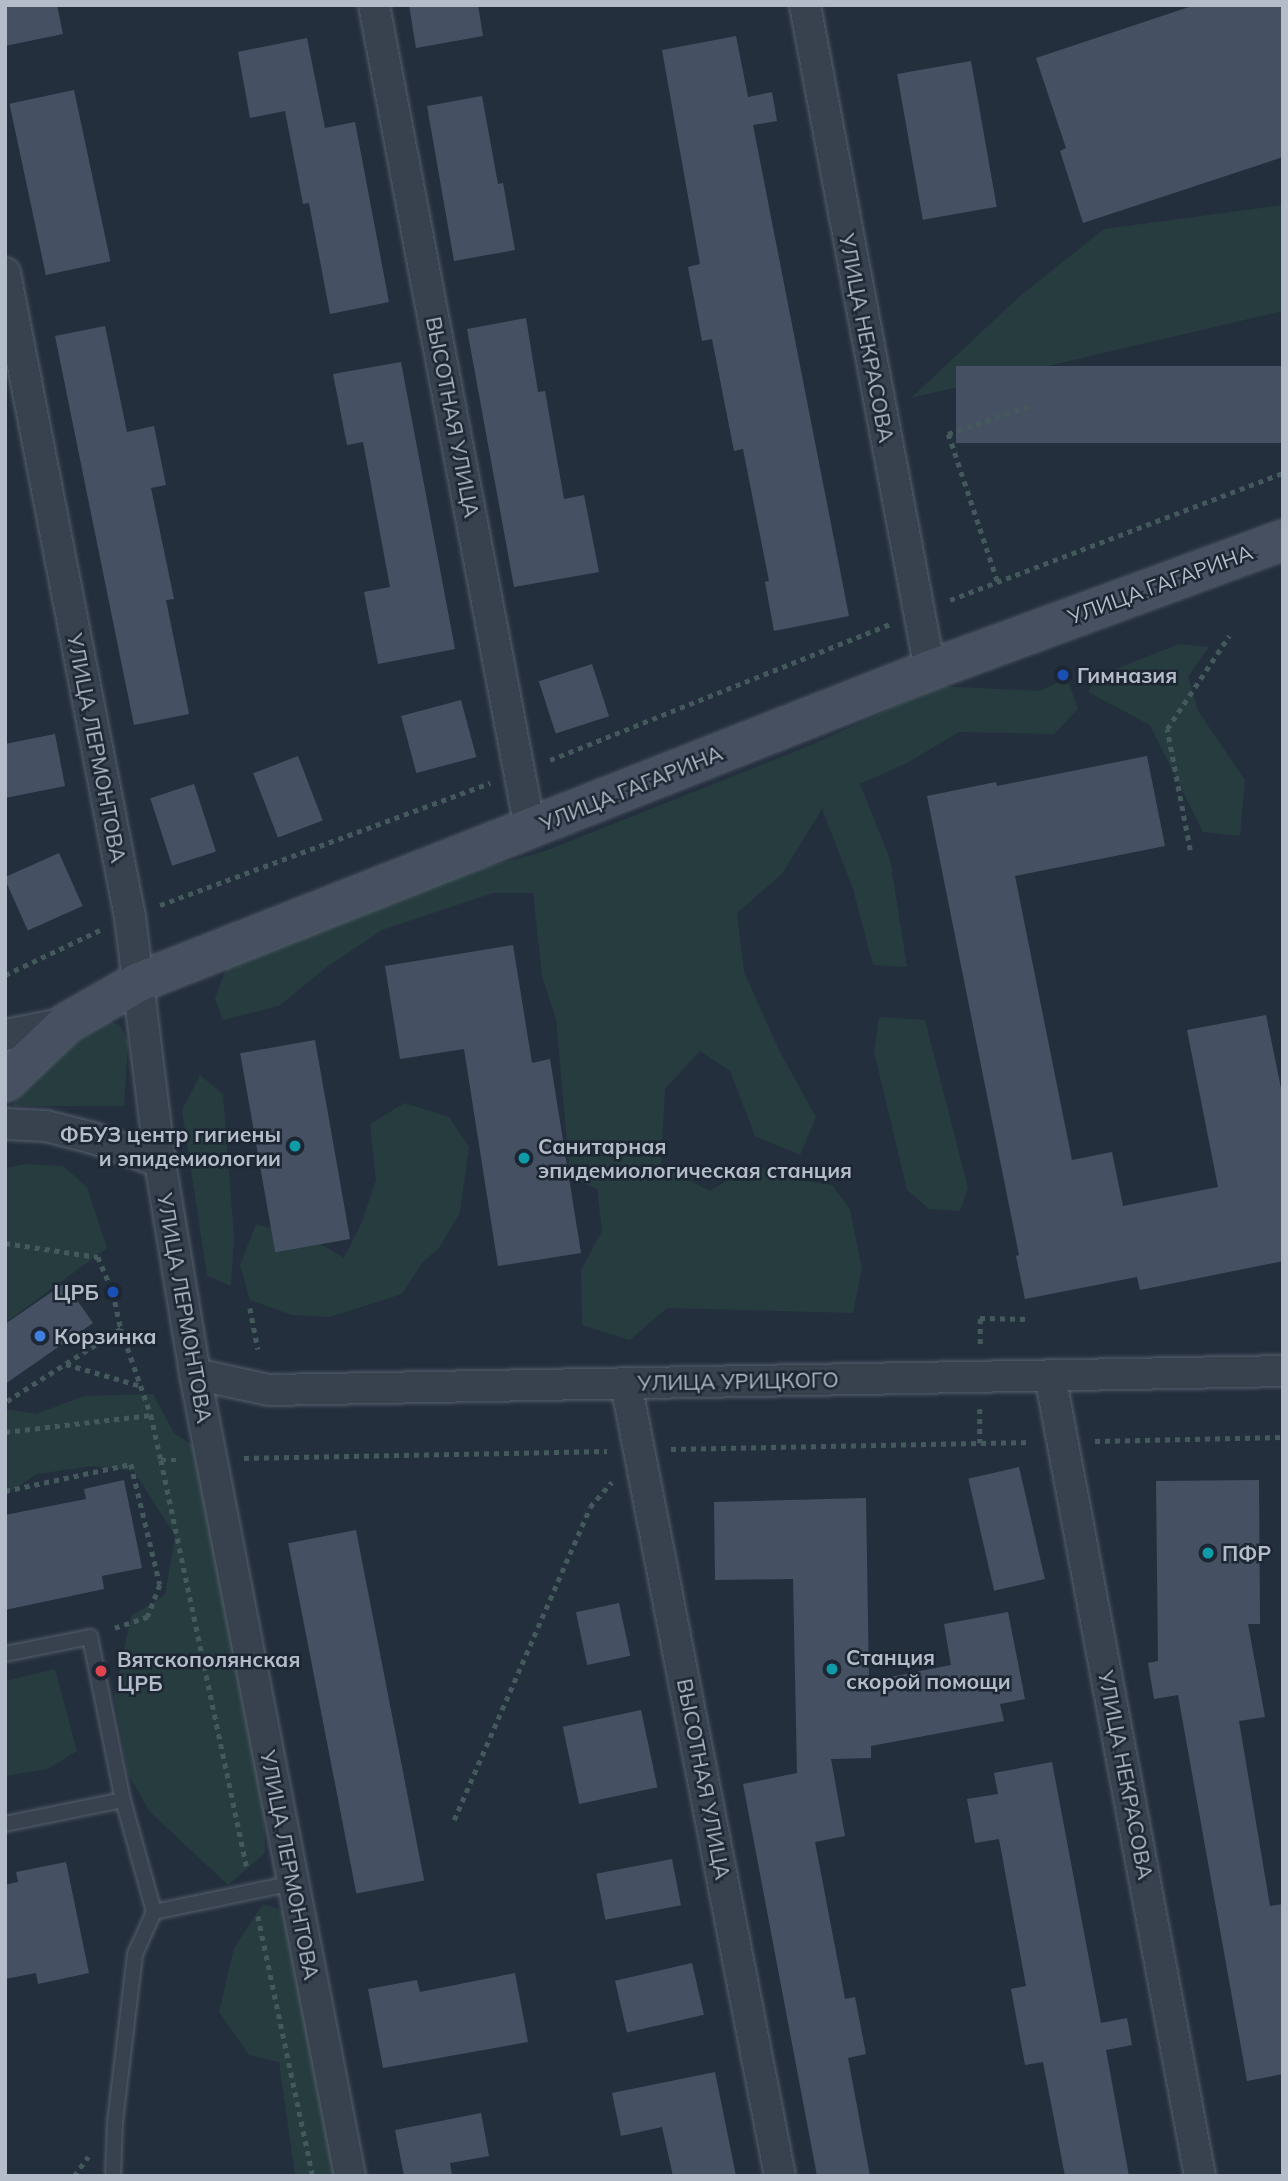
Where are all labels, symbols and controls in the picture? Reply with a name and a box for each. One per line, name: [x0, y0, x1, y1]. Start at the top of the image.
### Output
street label: УЛИЦА НЕКРАСОВА: [834, 231, 900, 445]
street label: ВЫСОТНАЯ УЛИЦА: [421, 314, 485, 520]
street label: УЛИЦА ГАГАРИНА: [1064, 539, 1256, 629]
street label: УЛИЦА ЛЕРМОНТОВА: [62, 631, 132, 865]
place label: Гимназия: [1077, 662, 1177, 688]
marker: Гимназия: [1055, 667, 1071, 683]
street label: УЛИЦА ГАГАРИНА: [536, 740, 726, 836]
place label: ФБУЗ центр гигиены и эпидемиологии: [60, 1121, 281, 1171]
place label: Санитарная эпидемиологическая станция: [538, 1133, 852, 1183]
marker: ФБУЗ центр гигиены и эпидемиологии: [287, 1138, 303, 1154]
marker: Санитарная эпидемиологическая станция: [516, 1150, 532, 1166]
street label: УЛИЦА ЛЕРМОНТОВА: [152, 1191, 218, 1425]
place label: ЦРБ: [53, 1279, 99, 1305]
marker: ЦРБ: [105, 1284, 121, 1300]
place label: Корзинка: [54, 1323, 157, 1349]
marker: Корзинка: [32, 1328, 48, 1344]
street label: УЛИЦА УРИЦКОГО: [637, 1367, 839, 1395]
place label: ПФР: [1222, 1540, 1271, 1566]
marker: ПФР: [1200, 1545, 1216, 1561]
place label: Станция скорой помощи: [846, 1644, 1011, 1694]
place label: Вятскополянская ЦРБ: [117, 1646, 300, 1696]
marker: Вятскополянская ЦРБ: [91, 1661, 111, 1681]
marker: Станция скорой помощи: [824, 1661, 840, 1677]
street label: УЛИЦА НЕКРАСОВА: [1093, 1668, 1159, 1882]
street label: ВЫСОТНАЯ УЛИЦА: [672, 1676, 736, 1882]
street label: УЛИЦА ЛЕРМОНТОВА: [255, 1748, 325, 1982]

